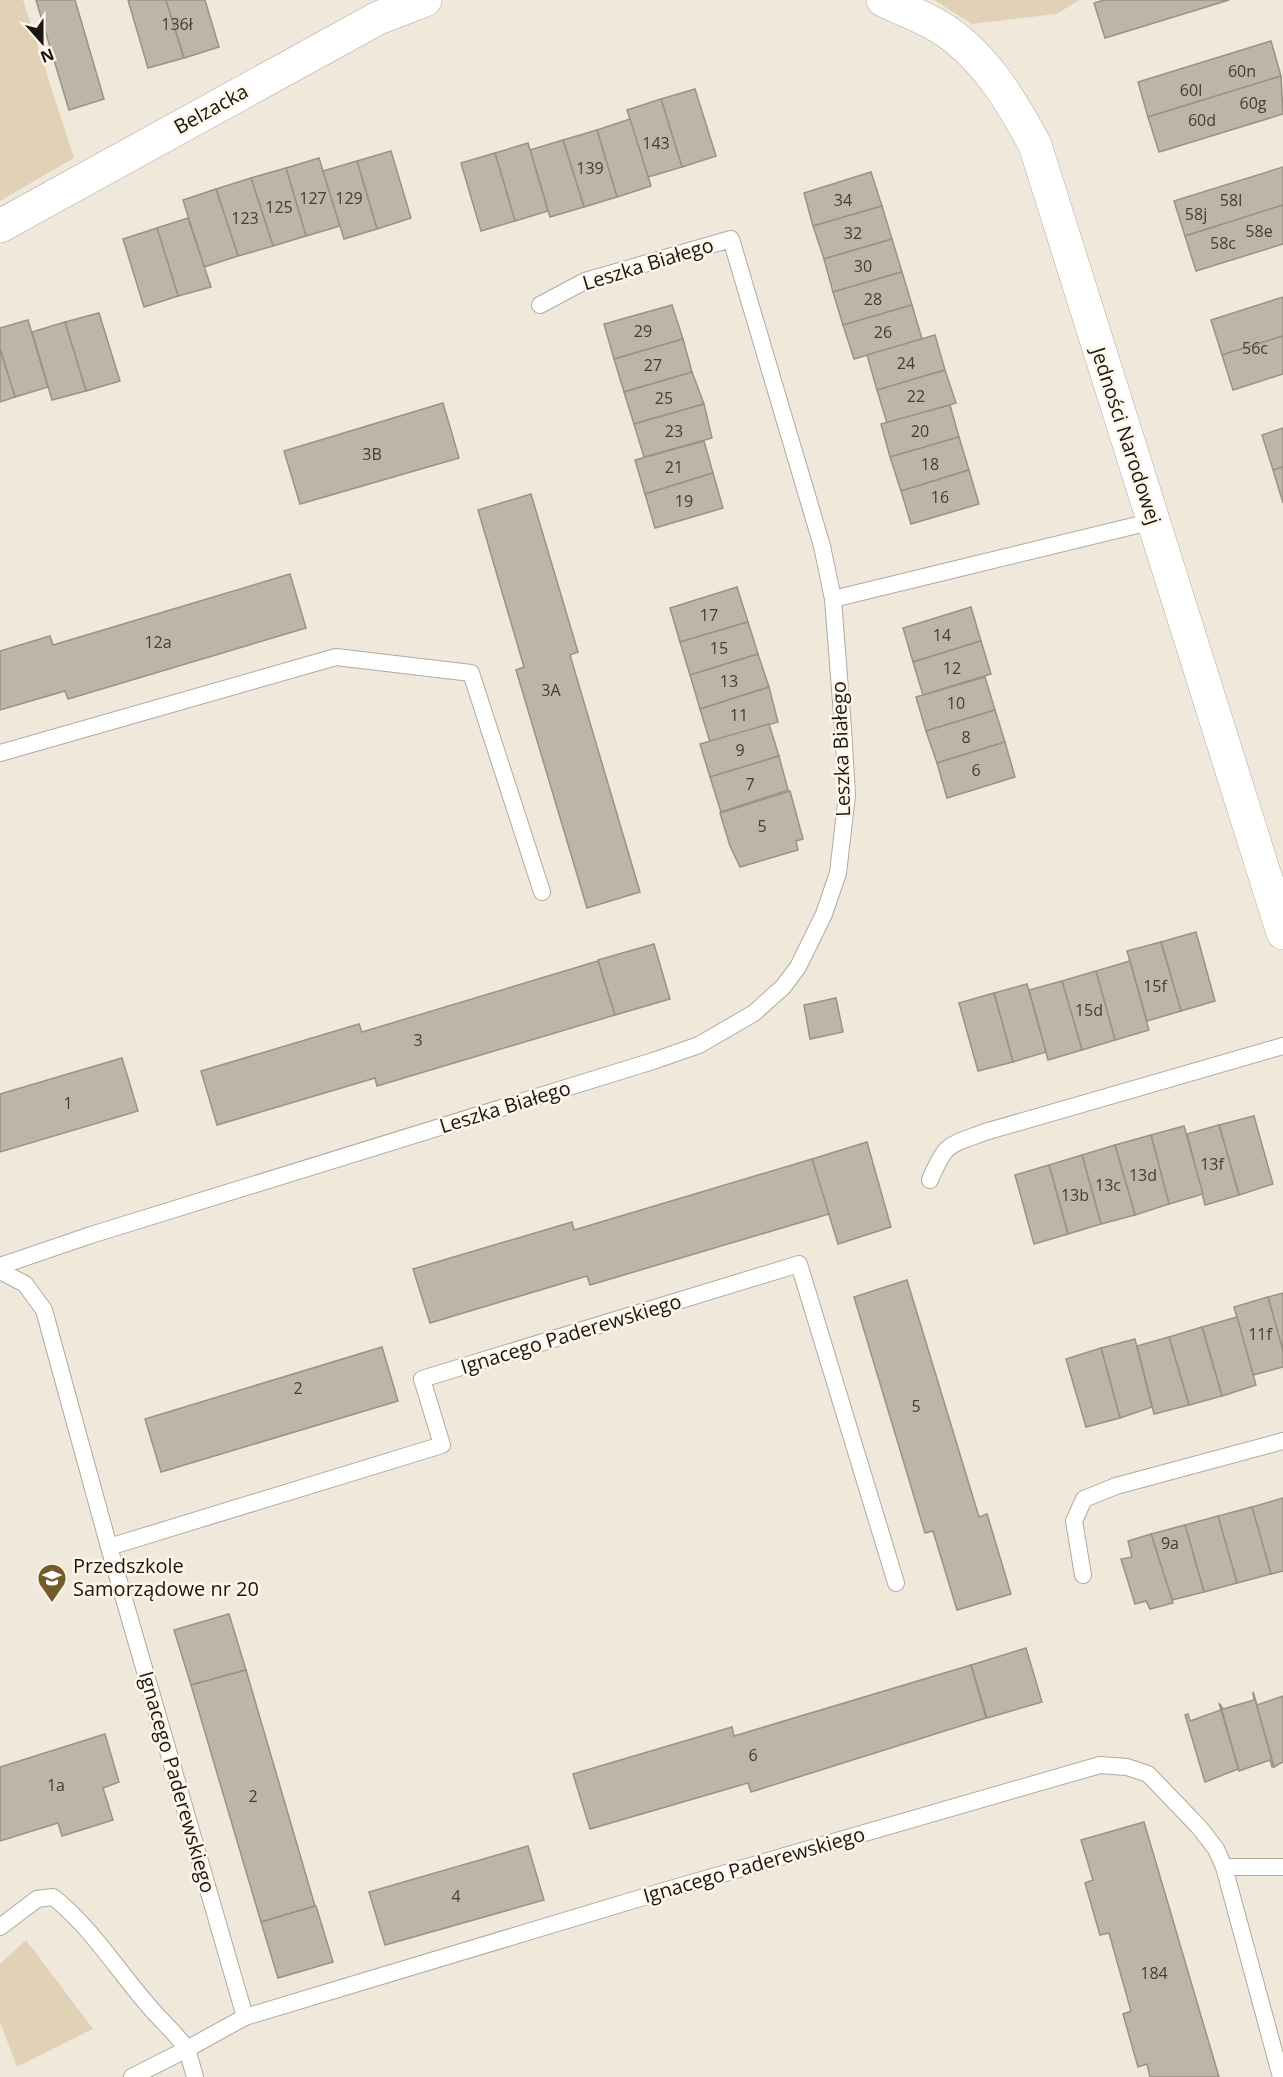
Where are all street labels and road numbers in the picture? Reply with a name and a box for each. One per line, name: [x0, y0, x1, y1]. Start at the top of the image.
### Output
street label: Belzacka: [169, 77, 253, 140]
street label: Leszka Białego: [579, 231, 717, 296]
street label: Jedności Narodowej: [1084, 342, 1168, 528]
street label: Leszka Białego: [825, 681, 856, 817]
street label: Leszka Białego: [436, 1074, 574, 1139]
street label: Ignacego Paderewskiego: [457, 1287, 685, 1380]
street label: Ignacego Paderewskiego: [133, 1668, 222, 1896]
street label: Ignacego Paderewskiego: [640, 1820, 868, 1909]

